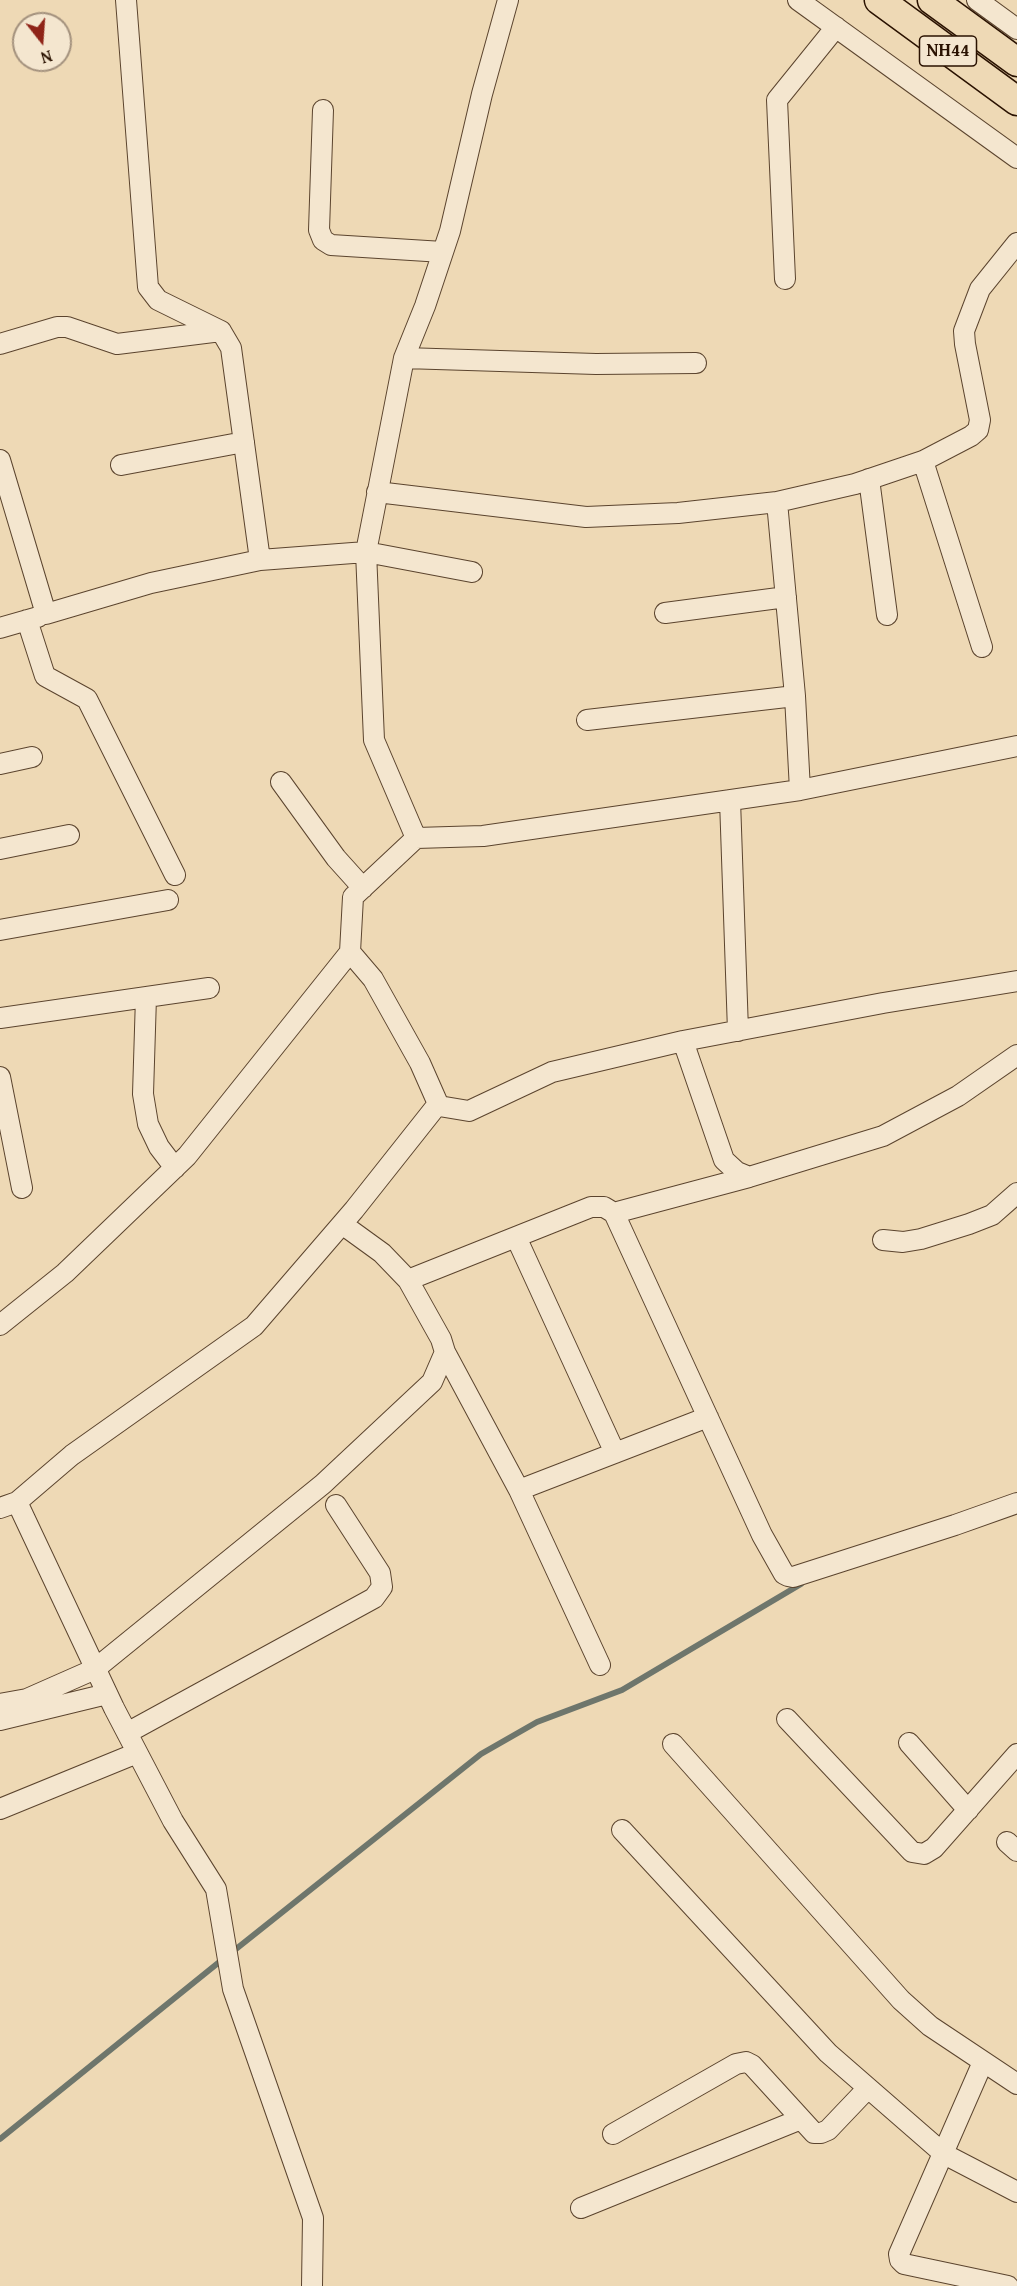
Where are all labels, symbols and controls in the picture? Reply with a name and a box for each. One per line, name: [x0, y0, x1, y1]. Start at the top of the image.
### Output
north arrow: [12, 12, 72, 72]
road number: NH44: [920, 36, 976, 66]
text: N: [38, 44, 55, 70]

